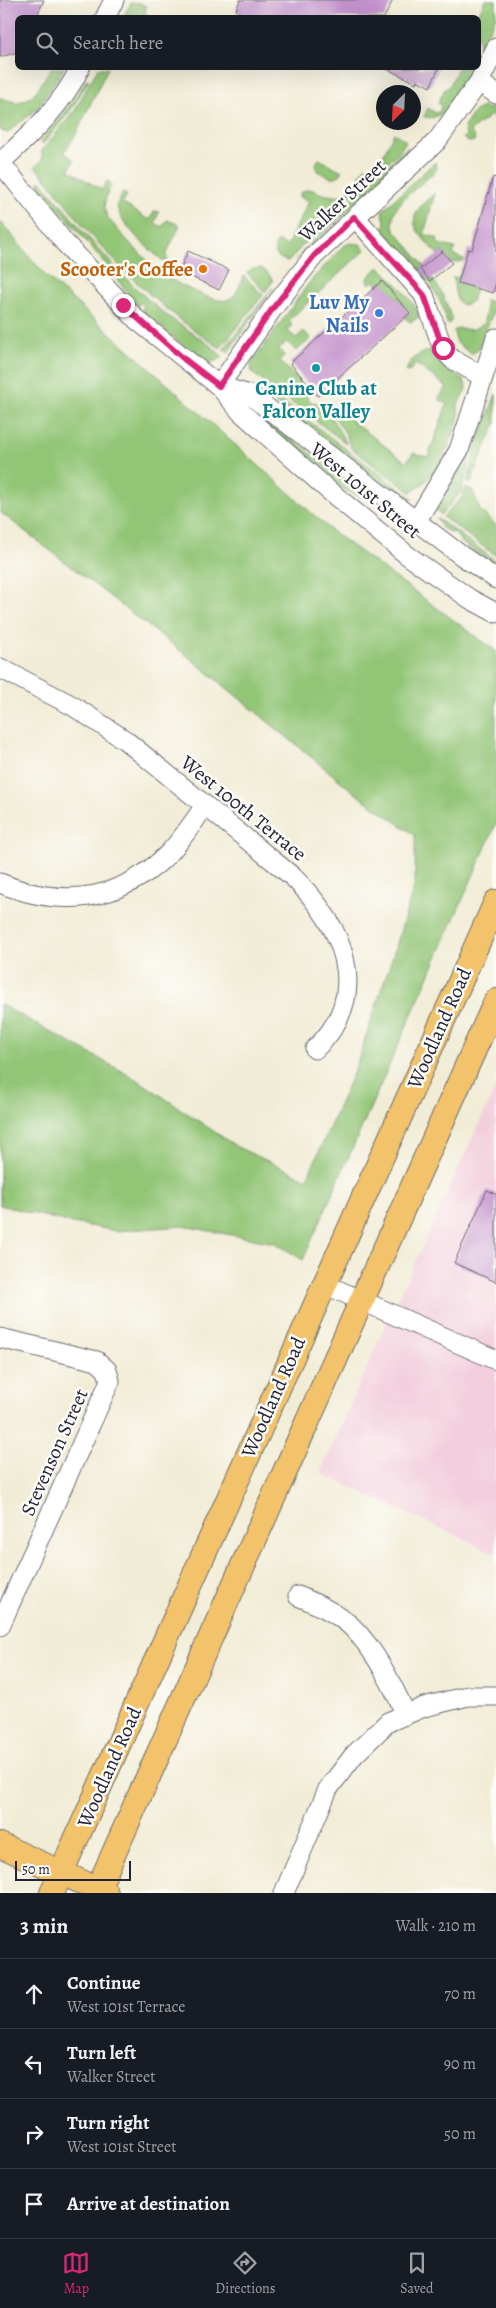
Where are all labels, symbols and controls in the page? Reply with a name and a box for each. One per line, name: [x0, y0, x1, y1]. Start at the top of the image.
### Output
search box: [15, 15, 481, 70]
icon: search: [33, 29, 61, 57]
text: Search here: [73, 30, 163, 56]
north arrow: [376, 85, 421, 130]
street label: Walker Street: [292, 153, 392, 249]
place label: Scooter's Coffee: [60, 256, 193, 283]
marker: Scooter's Coffee: [197, 263, 209, 275]
place label: Luv My Nails: [309, 289, 370, 339]
route end: [112, 294, 135, 317]
marker: Luv My Nails: [373, 307, 385, 319]
route start: [432, 337, 455, 360]
marker: Canine Club at Falcon Valley: [310, 362, 322, 374]
place label: Canine Club at Falcon Valley: [255, 375, 377, 425]
street label: West 101st Street: [304, 435, 427, 545]
street label: West 100th Terrace: [174, 749, 312, 867]
street label: Woodland Road: [400, 963, 478, 1094]
street label: Woodland Road: [234, 1332, 312, 1463]
street label: Stevenson Street: [14, 1384, 95, 1520]
street label: Woodland Road: [70, 1702, 148, 1833]
scale bar: [15, 1858, 131, 1881]
text: 50 m: [22, 1860, 50, 1879]
text: 3 min: [20, 1912, 68, 1940]
text: Walk · 210 m: [395, 1915, 476, 1937]
text: Continue: [67, 1970, 141, 1996]
icon: ahead: [20, 1980, 48, 2008]
text: 70 m: [444, 1983, 476, 2005]
text: West 101st Terrace: [67, 1996, 185, 2018]
text: Turn left: [67, 2040, 136, 2066]
icon: left: [20, 2050, 48, 2078]
text: 90 m: [444, 2053, 476, 2075]
text: Walker Street: [67, 2066, 155, 2088]
text: Turn right: [67, 2110, 149, 2136]
icon: right: [20, 2120, 48, 2148]
text: 50 m: [444, 2123, 476, 2145]
text: West 101st Street: [67, 2136, 176, 2158]
icon: arrive: [20, 2190, 48, 2218]
text: Arrive at destination: [67, 2191, 230, 2217]
tab: Map: [62, 2249, 90, 2298]
tab: Directions: [215, 2249, 275, 2298]
tab: Saved: [400, 2249, 434, 2298]

